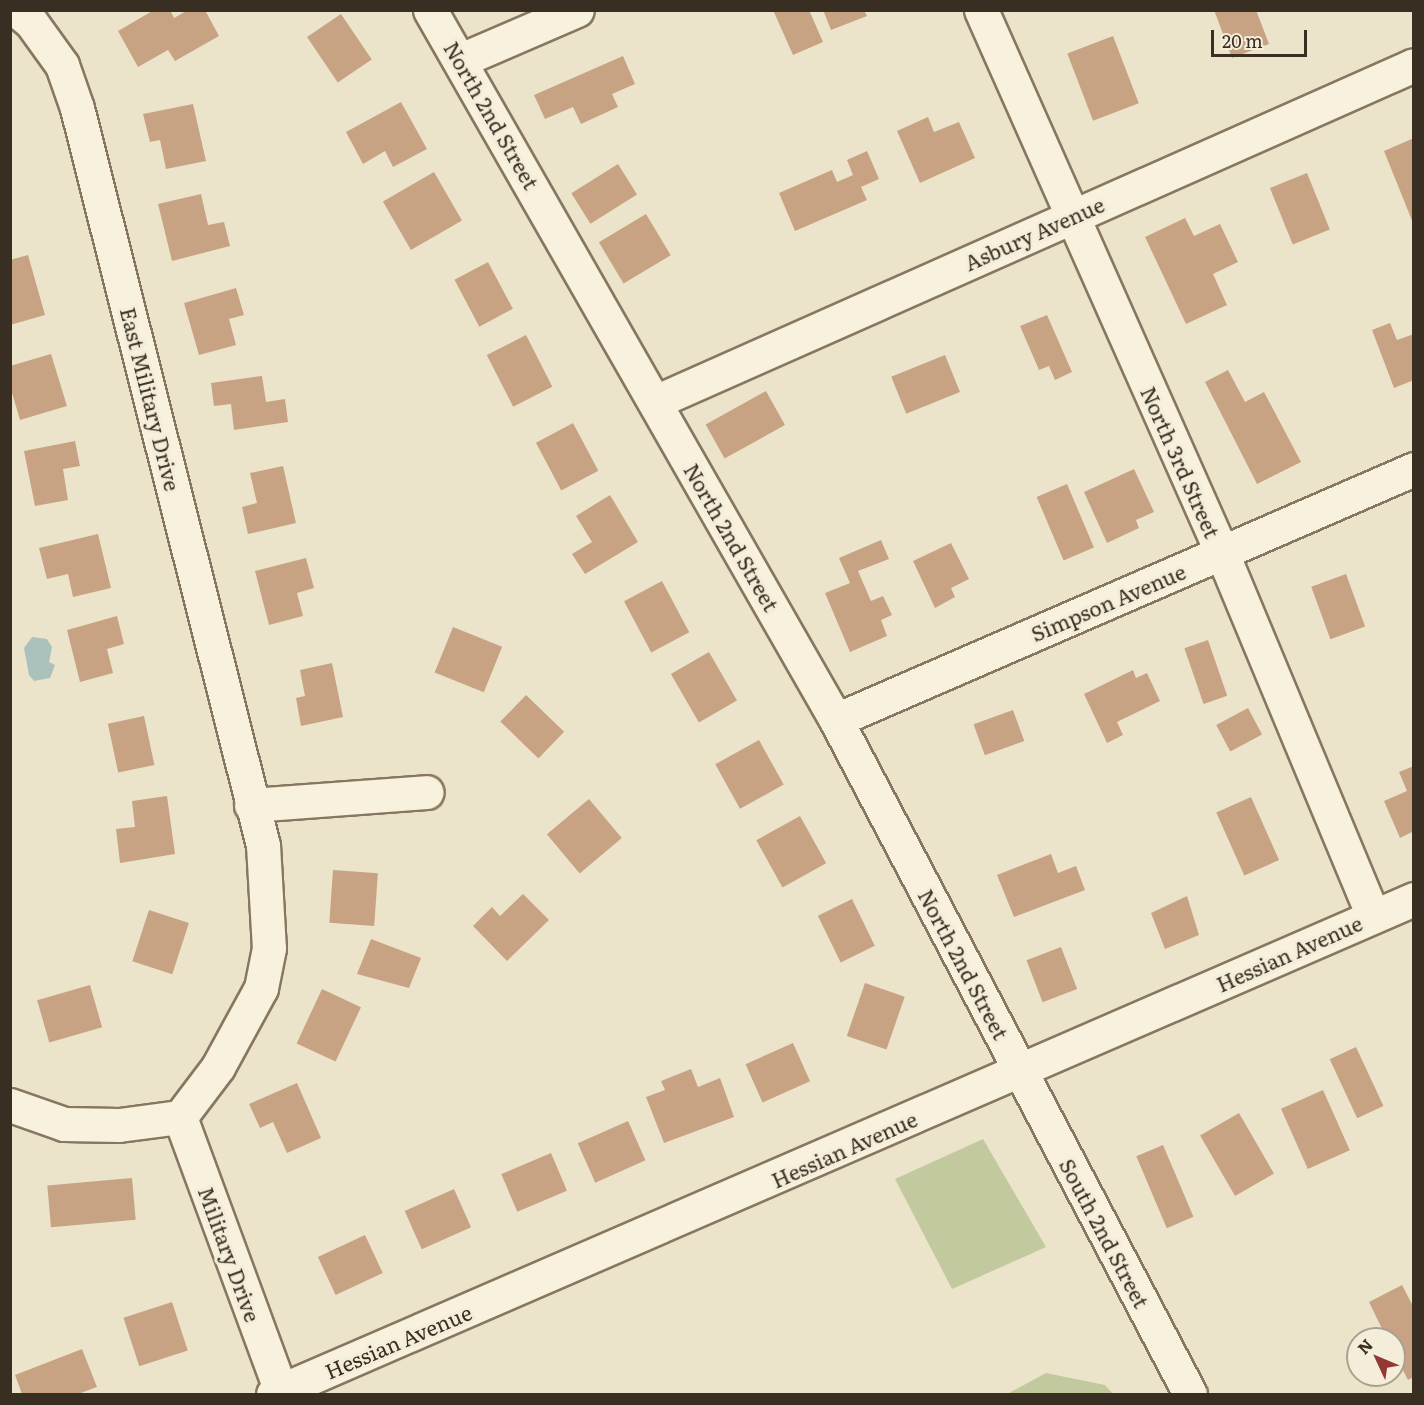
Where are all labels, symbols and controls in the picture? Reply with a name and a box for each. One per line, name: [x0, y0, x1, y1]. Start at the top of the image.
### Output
scale bar: [1214, 18, 1310, 56]
text: 20 m: [1222, 27, 1263, 54]
street label: North 2nd Street: [439, 37, 545, 193]
street label: Asbury Avenue: [960, 191, 1108, 275]
street label: East Military Drive: [116, 305, 186, 493]
street label: North 3rd Street: [1136, 382, 1226, 542]
street label: North 2nd Street: [679, 459, 785, 615]
street label: Simpson Avenue: [1027, 558, 1189, 646]
street label: North 2nd Street: [914, 885, 1014, 1043]
street label: Hessian Avenue: [1212, 910, 1366, 996]
street label: Hessian Avenue: [767, 1106, 921, 1192]
street label: South 2nd Street: [1055, 1154, 1155, 1312]
street label: Military Drive: [194, 1183, 266, 1325]
street label: Hessian Avenue: [321, 1299, 475, 1383]
north arrow: [1346, 1327, 1406, 1387]
text: N: [1351, 1333, 1378, 1359]

